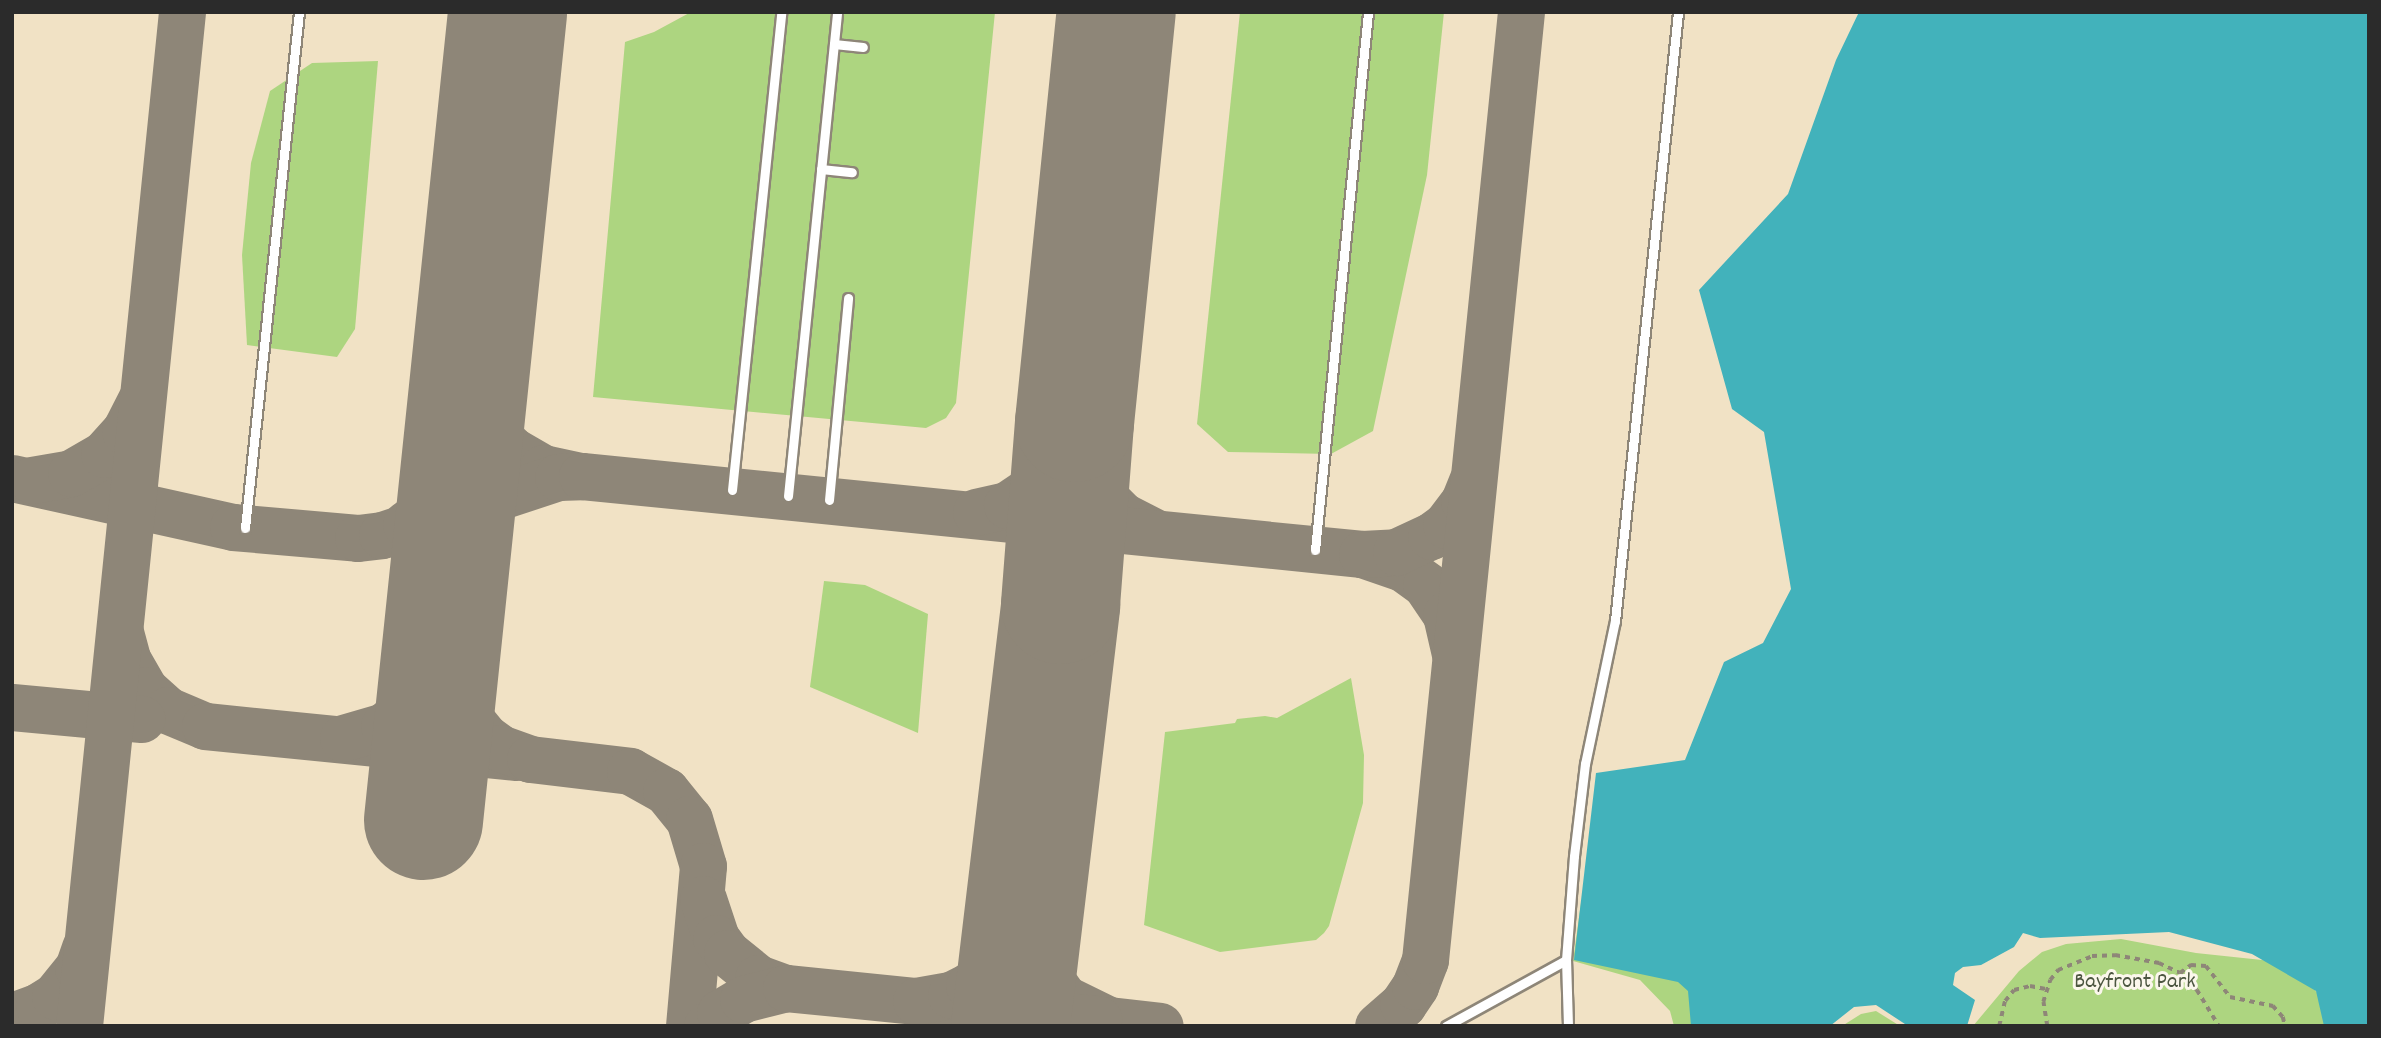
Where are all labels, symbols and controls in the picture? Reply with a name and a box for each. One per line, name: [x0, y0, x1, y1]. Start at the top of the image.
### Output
park label: Bayfront Park: [2074, 969, 2196, 997]

